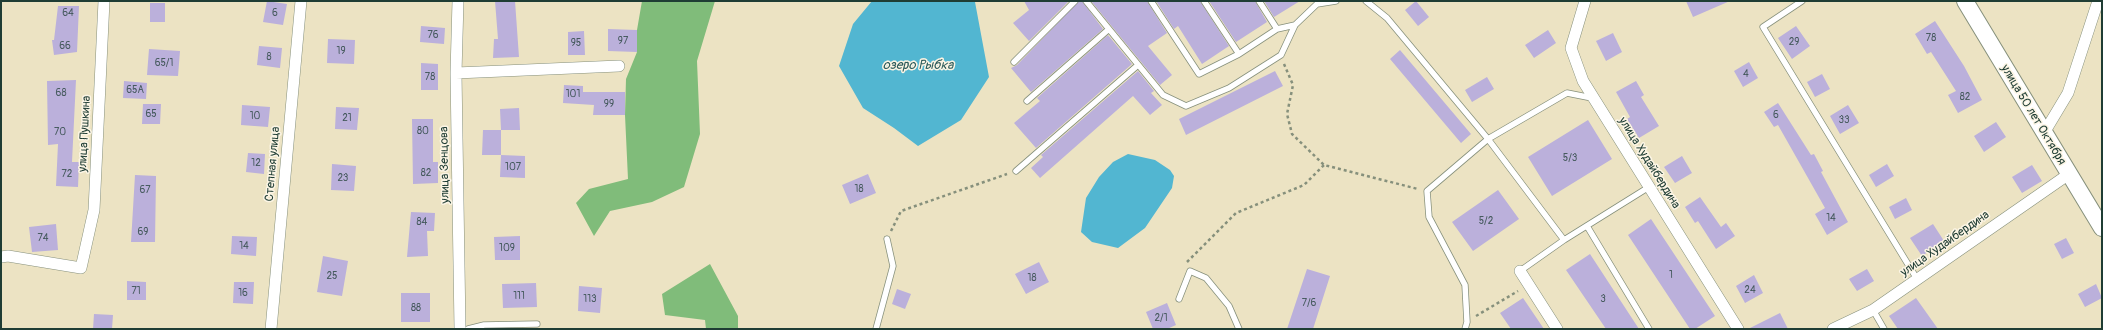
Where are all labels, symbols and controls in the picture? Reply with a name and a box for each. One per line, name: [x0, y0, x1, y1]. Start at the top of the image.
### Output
house number: 64: [62, 7, 74, 19]
house number: 6: [272, 7, 278, 19]
house number: 76: [427, 29, 439, 41]
house number: 78: [1926, 32, 1936, 44]
house number: 97: [618, 35, 628, 47]
house number: 29: [1789, 36, 1799, 48]
house number: 95: [571, 37, 581, 49]
house number: 66: [59, 40, 71, 52]
house number: 19: [336, 45, 346, 57]
house number: 8: [266, 51, 272, 63]
house number: 65/1: [155, 57, 173, 69]
water label: озеро Рыбка: [883, 58, 953, 74]
street label: улица 50 лет Октября: [1997, 62, 2069, 168]
house number: 4: [1743, 68, 1749, 80]
house number: 78: [425, 71, 435, 83]
house number: 65А: [126, 84, 144, 96]
house number: 68: [56, 87, 66, 99]
house number: 101: [566, 88, 580, 100]
house number: 82: [1960, 91, 1970, 103]
street label: улица Пушкина: [76, 95, 94, 173]
house number: 99: [604, 98, 614, 110]
house number: 65: [145, 108, 157, 120]
house number: 6: [1773, 109, 1779, 121]
house number: 10: [250, 110, 260, 122]
house number: 21: [342, 112, 352, 124]
house number: 33: [1838, 114, 1850, 126]
street label: улица Худайбердина: [1615, 115, 1683, 211]
house number: 80: [417, 125, 429, 137]
house number: 70: [54, 126, 66, 138]
street label: Степная улица: [263, 126, 283, 202]
street label: улица Зенцова: [437, 126, 453, 204]
house number: 5/3: [1563, 152, 1577, 164]
house number: 12: [251, 157, 261, 169]
house number: 107: [505, 161, 521, 173]
house number: 82: [421, 167, 431, 179]
house number: 72: [62, 168, 72, 180]
house number: 23: [338, 172, 348, 184]
house number: 18: [855, 183, 863, 195]
house number: 67: [139, 184, 151, 196]
street label: улица Худайбердина: [1898, 208, 1992, 280]
house number: 14: [1826, 212, 1836, 224]
house number: 5/2: [1479, 215, 1493, 227]
house number: 84: [417, 216, 427, 228]
house number: 69: [138, 226, 148, 238]
house number: 74: [37, 232, 49, 244]
house number: 14: [239, 240, 249, 252]
house number: 109: [499, 242, 515, 254]
house number: 1: [1669, 269, 1673, 281]
house number: 25: [326, 270, 338, 282]
house number: 18: [1028, 272, 1036, 284]
house number: 24: [1744, 284, 1756, 296]
house number: 71: [131, 285, 141, 297]
house number: 16: [238, 287, 248, 299]
house number: 111: [513, 290, 525, 302]
house number: 113: [583, 293, 597, 305]
house number: 3: [1600, 293, 1606, 305]
house number: 7/6: [1302, 297, 1316, 309]
house number: 88: [411, 302, 421, 314]
house number: 2/1: [1154, 312, 1168, 324]

